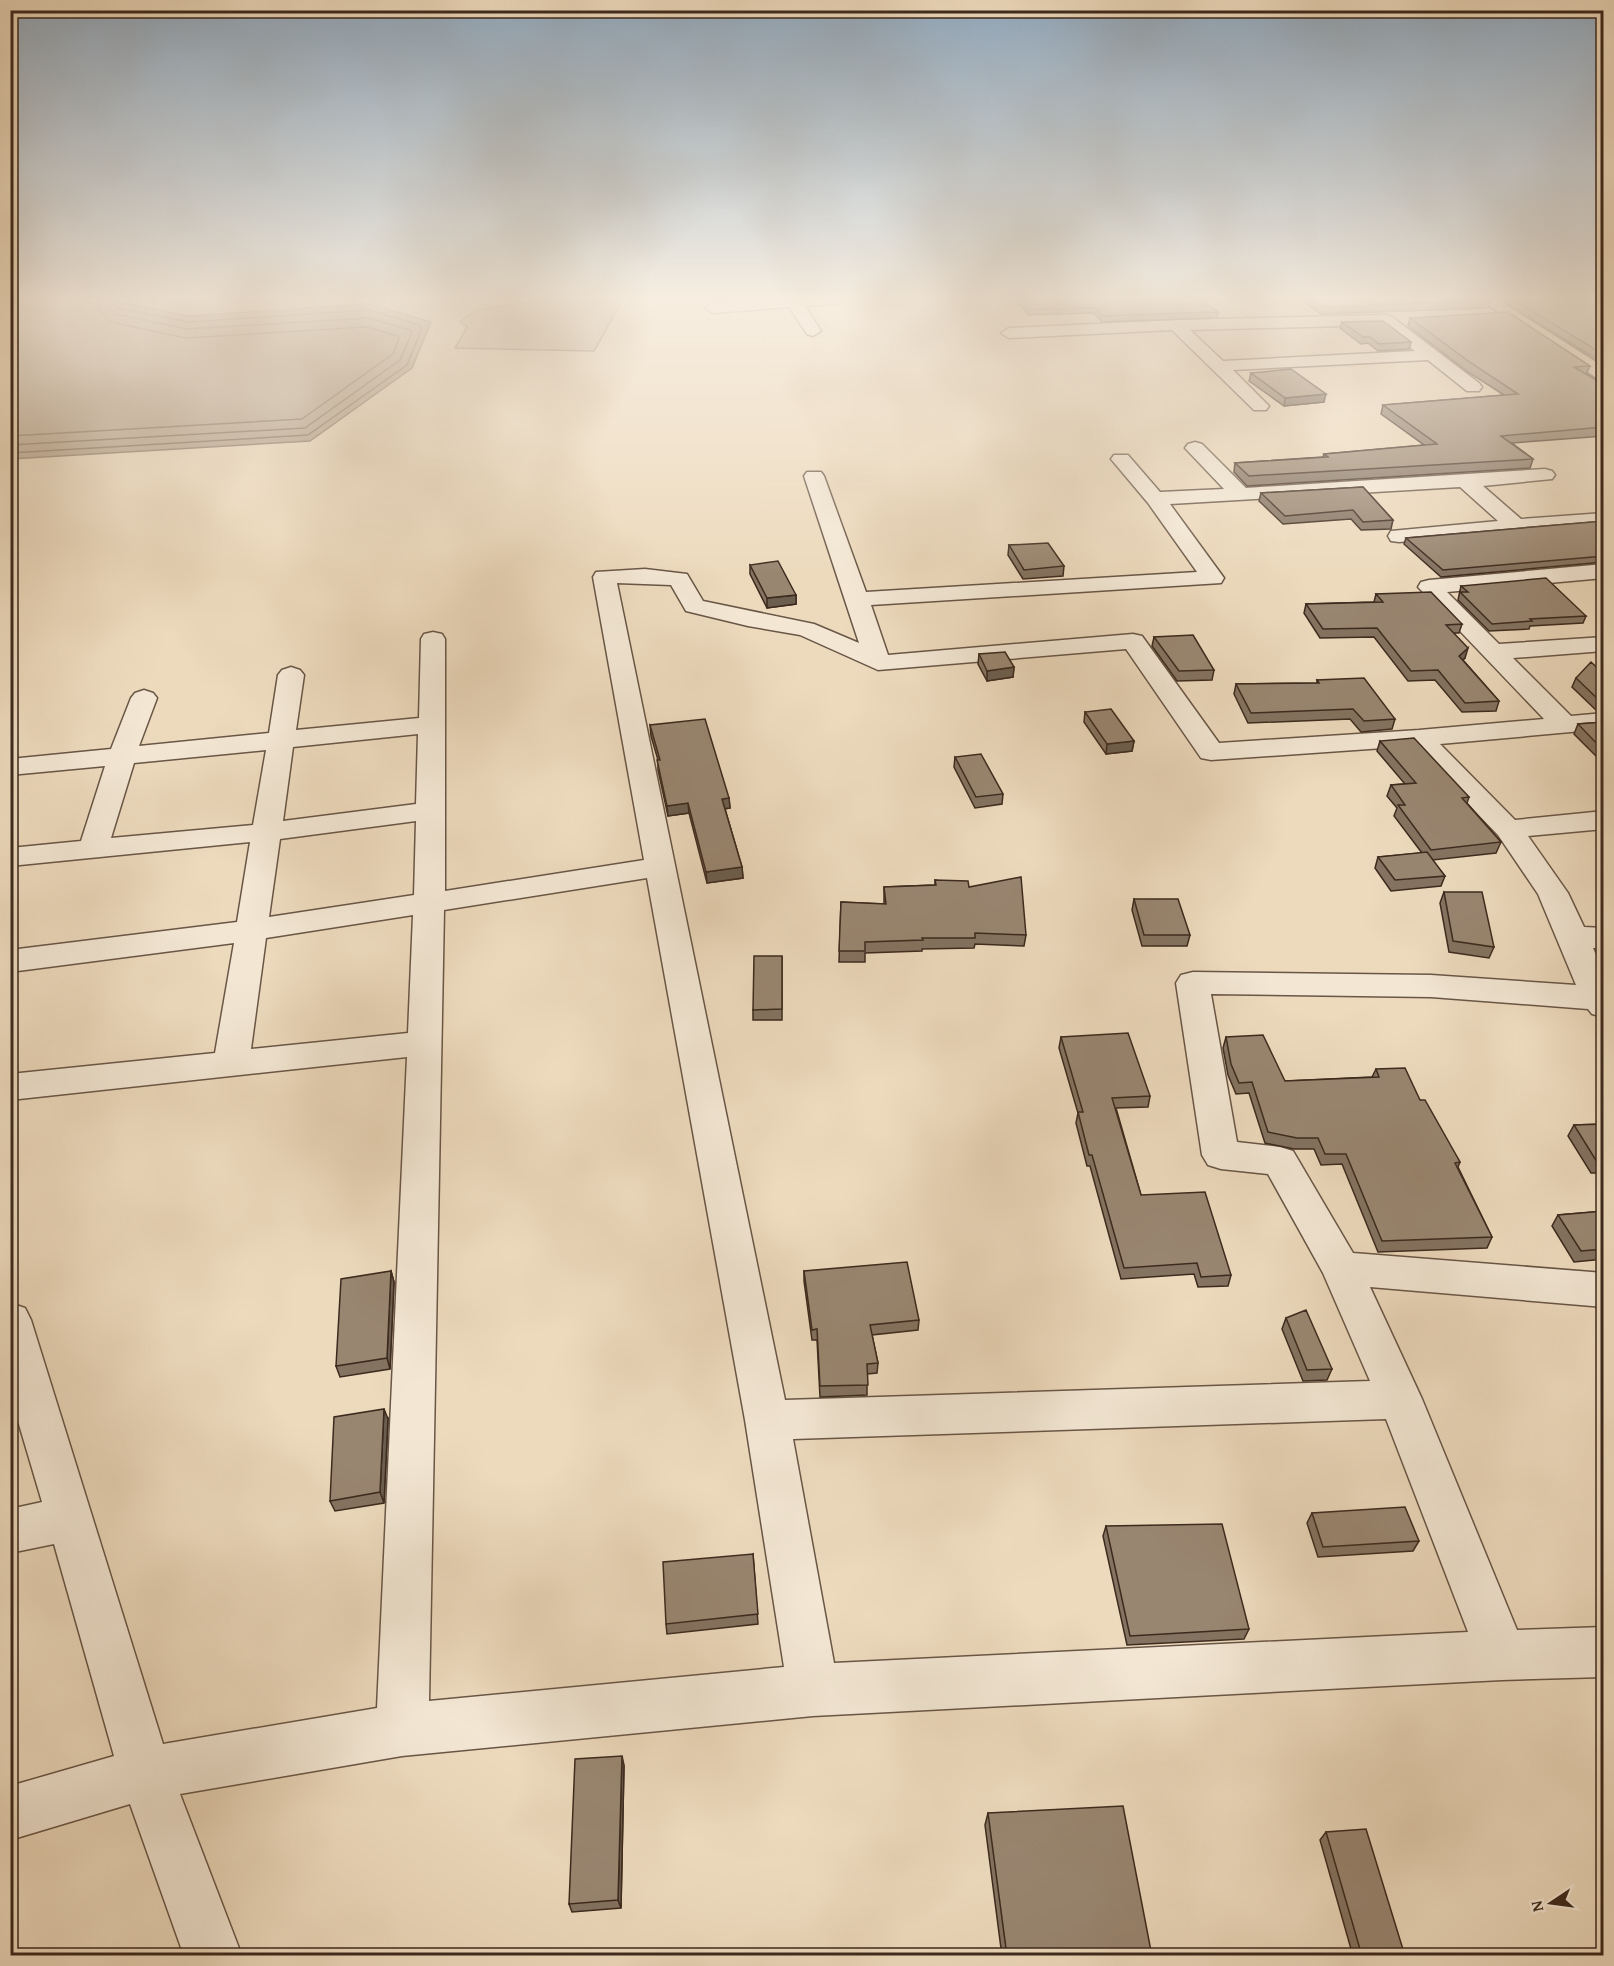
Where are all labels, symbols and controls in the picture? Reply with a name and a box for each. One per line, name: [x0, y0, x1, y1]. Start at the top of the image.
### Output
north arrow: [1521, 1873, 1581, 1933]
text: N: [1523, 1898, 1549, 1914]

